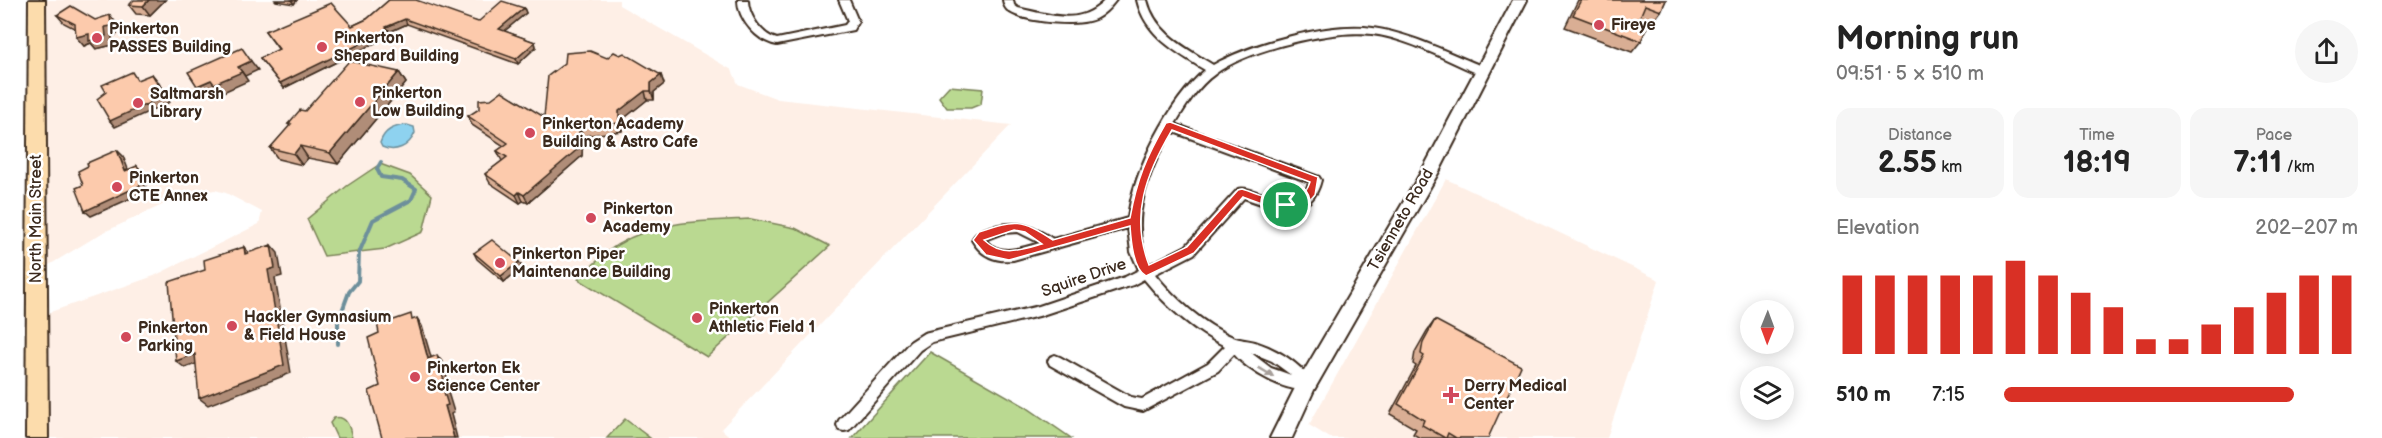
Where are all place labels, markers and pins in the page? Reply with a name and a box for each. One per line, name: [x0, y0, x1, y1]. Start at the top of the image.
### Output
place label: Fireye: [1611, 16, 1656, 35]
marker: Fireye: [1592, 18, 1606, 32]
place label: Pinkerton PASSES Building: [109, 20, 231, 57]
place label: Pinkerton Shepard Building: [334, 29, 459, 66]
marker: Pinkerton PASSES Building: [90, 31, 104, 45]
marker: Pinkerton Shepard Building: [315, 40, 329, 54]
place label: Pinkerton Low Building: [372, 84, 464, 121]
place label: Saltmarsh Library: [150, 85, 224, 122]
marker: Pinkerton Low Building: [353, 95, 367, 109]
marker: Saltmarsh Library: [131, 96, 145, 110]
place label: Pinkerton Academy Building & Astro Cafe: [542, 115, 698, 152]
marker: Pinkerton Academy Building & Astro Cafe: [523, 126, 537, 140]
place label: Pinkerton CTE Annex: [129, 169, 208, 206]
pin: [1260, 179, 1311, 230]
marker: Pinkerton CTE Annex: [110, 180, 124, 194]
place label: Pinkerton Academy: [602, 200, 673, 237]
marker: Pinkerton Academy: [584, 211, 598, 225]
place label: Pinkerton Piper Maintenance Building: [512, 245, 671, 282]
marker: Pinkerton Piper Maintenance Building: [493, 256, 507, 270]
place label: Pinkerton Athletic Field 1: [708, 300, 815, 337]
place label: Hackler Gymnasium & Field House: [244, 308, 391, 345]
marker: Pinkerton Athletic Field 1: [690, 311, 704, 325]
place label: Pinkerton Parking: [138, 319, 208, 356]
marker: Hackler Gymnasium & Field House: [225, 319, 239, 333]
marker: Pinkerton Parking: [119, 330, 133, 344]
place label: Pinkerton Ek Science Center: [427, 359, 541, 396]
marker: Pinkerton Ek Science Center: [408, 370, 422, 384]
place label: Derry Medical Center: [1464, 377, 1567, 414]
marker: Derry Medical Center: [1442, 386, 1460, 404]

